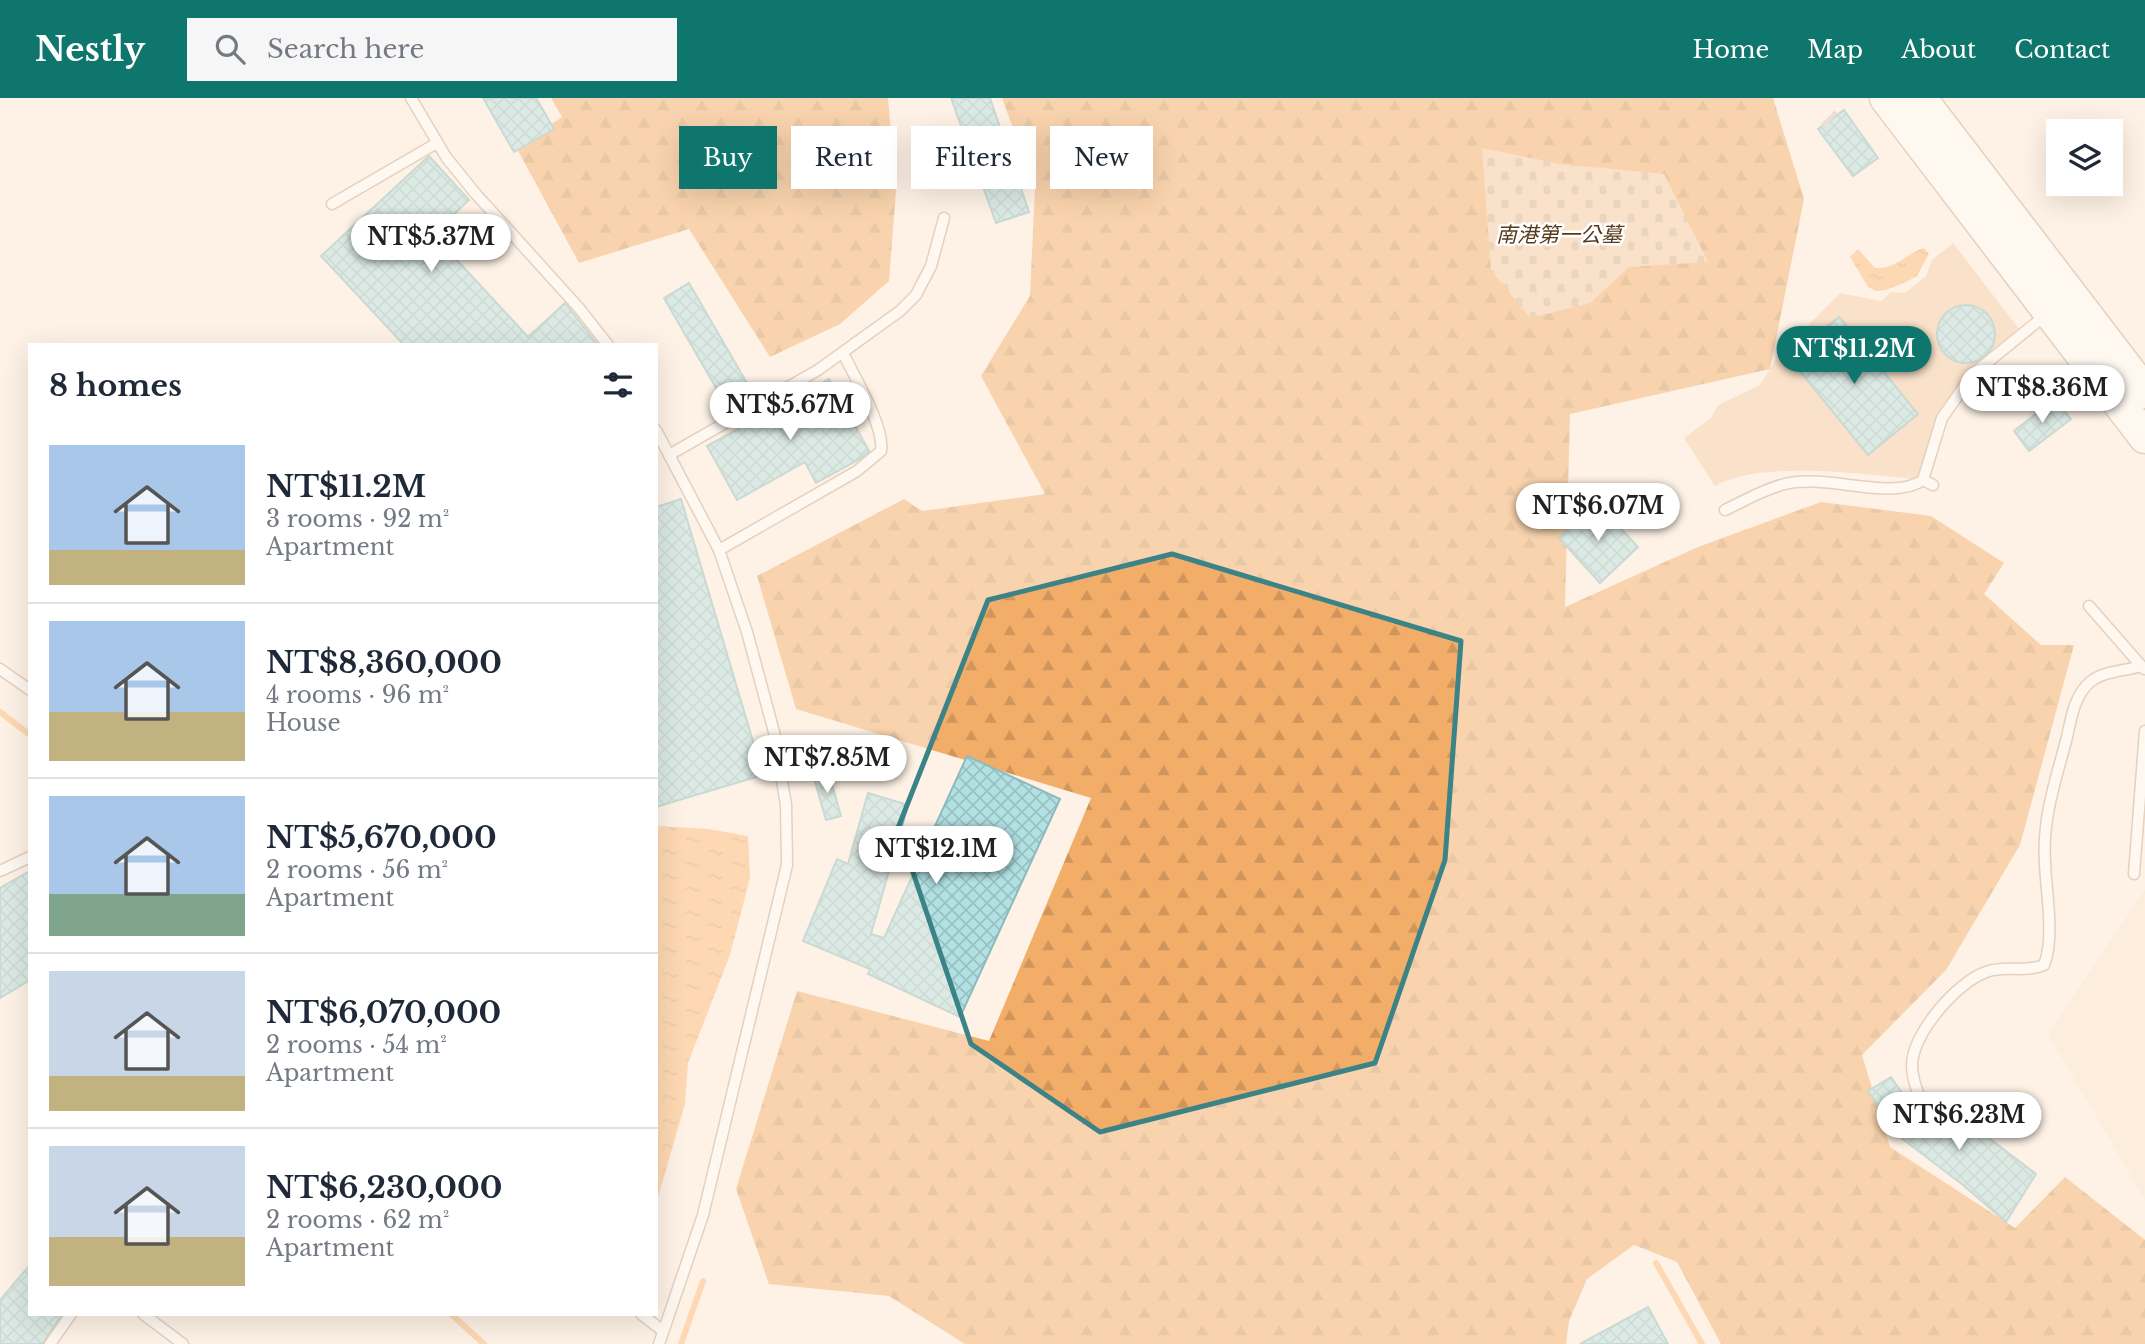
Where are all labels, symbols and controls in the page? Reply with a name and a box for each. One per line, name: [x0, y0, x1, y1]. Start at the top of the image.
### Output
search box: [187, 18, 677, 81]
text: Nestly: [35, 29, 145, 70]
icon: search: [211, 30, 249, 68]
text: Search here: [267, 33, 424, 65]
text: Home: [1693, 35, 1769, 64]
text: Map: [1807, 35, 1863, 64]
text: About: [1901, 35, 1976, 64]
text: Contact: [2014, 35, 2110, 64]
map controls: [2046, 119, 2123, 196]
button: layers: [2046, 119, 2123, 196]
chip: Buy: [679, 126, 777, 189]
chip: Rent: [791, 126, 897, 189]
chip: Filters: [911, 126, 1036, 189]
chip: New: [1050, 126, 1153, 189]
pin: NT$5.37M: [359, 214, 503, 274]
park label: 南港第一公墓: [1496, 222, 1625, 248]
text: NT$5.37M: [367, 223, 495, 251]
pin: NT$11.2M: [1782, 327, 1926, 386]
text: NT$11.2M: [1793, 335, 1915, 363]
icon: filters: [599, 366, 637, 404]
pin: NT$8.36M: [1970, 366, 2114, 425]
text: 8 homes: [49, 367, 182, 404]
text: NT$8.36M: [1976, 374, 2108, 402]
pin: NT$5.67M: [718, 382, 862, 442]
text: NT$5.67M: [726, 391, 854, 419]
text: NT$11.2M: [266, 468, 426, 505]
icon: home: [105, 473, 189, 557]
pin: NT$6.07M: [1526, 484, 1670, 543]
text: NT$6.07M: [1532, 492, 1664, 520]
text: 3 rooms · 92 m²: [266, 505, 449, 533]
text: Apartment: [266, 533, 394, 561]
text: NT$8,360,000: [266, 644, 502, 681]
icon: home: [105, 649, 189, 733]
text: 4 rooms · 96 m²: [266, 681, 449, 709]
text: House: [266, 709, 341, 737]
pin: NT$7.85M: [755, 736, 899, 795]
text: NT$7.85M: [764, 744, 890, 772]
text: NT$5,670,000: [266, 819, 497, 856]
icon: home: [105, 824, 189, 908]
pin: NT$12.1M: [864, 826, 1008, 886]
text: NT$12.1M: [875, 835, 997, 863]
text: 2 rooms · 56 m²: [266, 856, 448, 884]
text: Apartment: [266, 884, 394, 912]
text: NT$6,070,000: [266, 994, 501, 1031]
icon: home: [105, 999, 189, 1083]
text: 2 rooms · 54 m²: [266, 1031, 447, 1059]
text: Apartment: [266, 1059, 394, 1087]
pin: NT$6.23M: [1887, 1093, 2031, 1152]
text: NT$6.23M: [1893, 1101, 2025, 1129]
text: NT$6,230,000: [266, 1169, 502, 1206]
icon: home: [105, 1174, 189, 1258]
text: 2 rooms · 62 m²: [266, 1206, 449, 1234]
text: Apartment: [266, 1234, 394, 1262]

